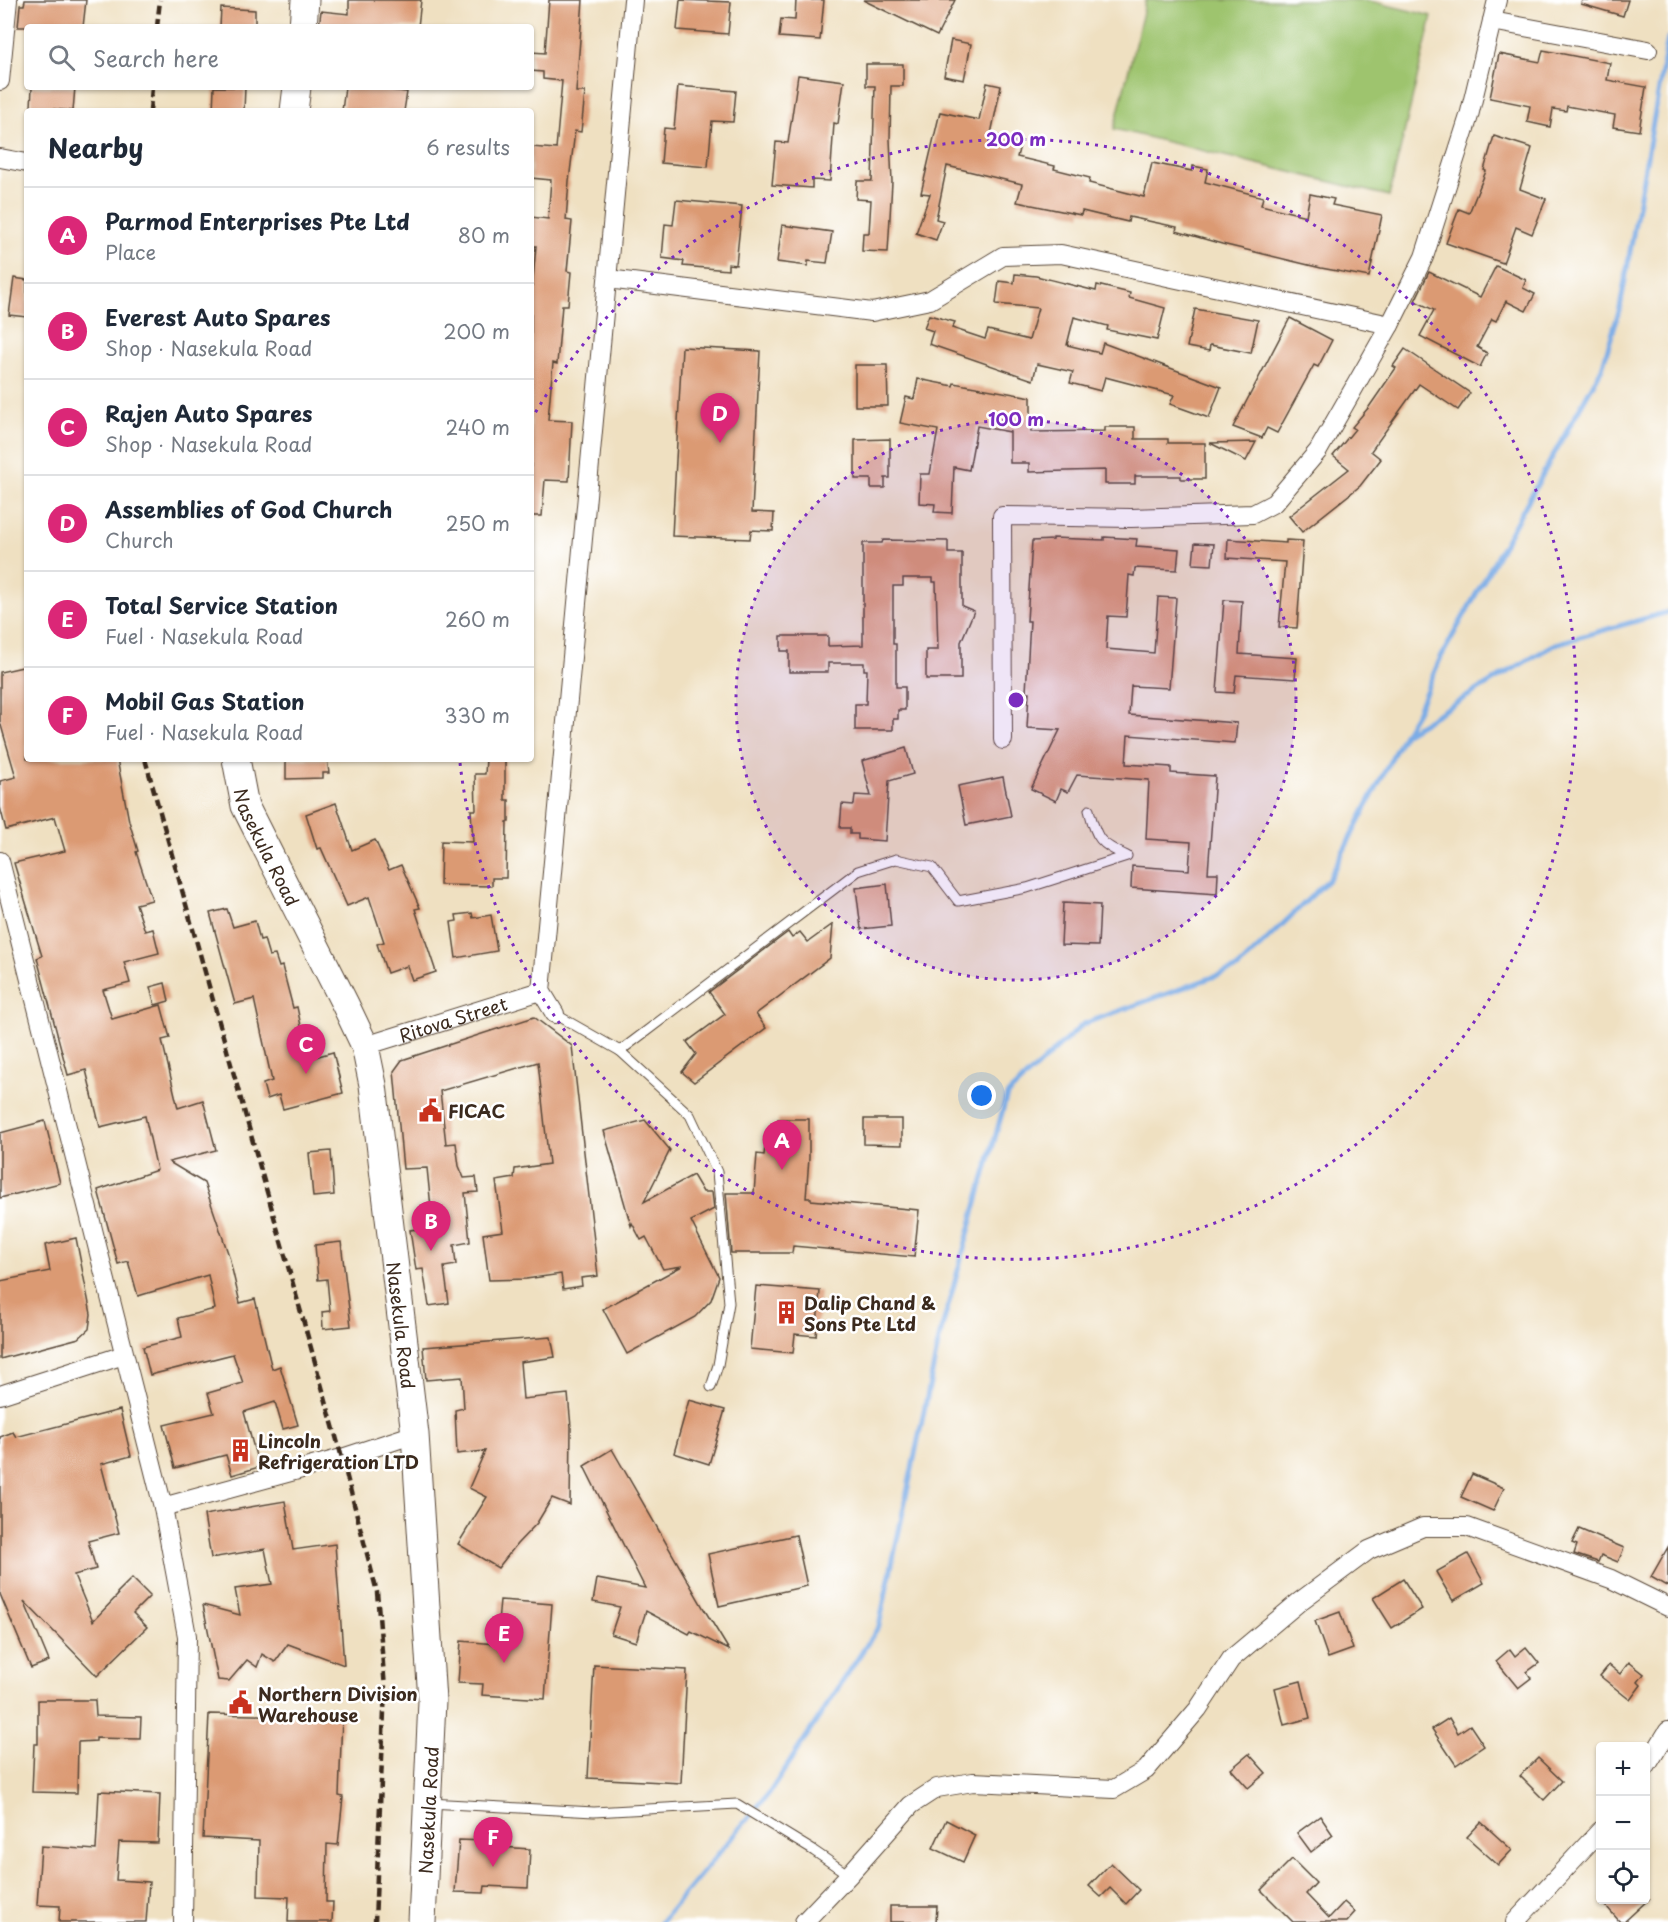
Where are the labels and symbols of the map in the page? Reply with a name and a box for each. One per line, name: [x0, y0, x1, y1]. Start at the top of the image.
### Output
text: 200 m: [986, 125, 1046, 152]
pin: D: [700, 394, 740, 443]
text: 100 m: [988, 405, 1044, 432]
centre of rings: [1006, 690, 1026, 710]
street label: Nasekula Road: [228, 786, 307, 910]
street label: Ritova Street: [395, 989, 510, 1048]
pin: C: [286, 1024, 326, 1074]
your location: [967, 1081, 996, 1110]
public building icon: FICAC: [417, 1097, 443, 1123]
place label: FICAC: [448, 1097, 505, 1124]
pin: A: [762, 1120, 802, 1170]
pin: B: [412, 1202, 450, 1251]
street label: Nasekula Road: [381, 1260, 423, 1390]
place label: Dalip Chand & Sons Pte Ltd: [804, 1289, 936, 1337]
building icon: Dalip Chand & Sons Pte Ltd: [773, 1299, 799, 1325]
place label: Lincoln Refrigeration LTD: [258, 1427, 419, 1475]
building icon: Lincoln Refrigeration LTD: [227, 1437, 253, 1463]
pin: E: [484, 1614, 524, 1663]
place label: Northern Division Warehouse: [258, 1680, 418, 1728]
public building icon: Northern Division Warehouse: [227, 1690, 253, 1716]
street label: Nasekula Road: [411, 1745, 445, 1875]
pin: F: [474, 1818, 512, 1867]

